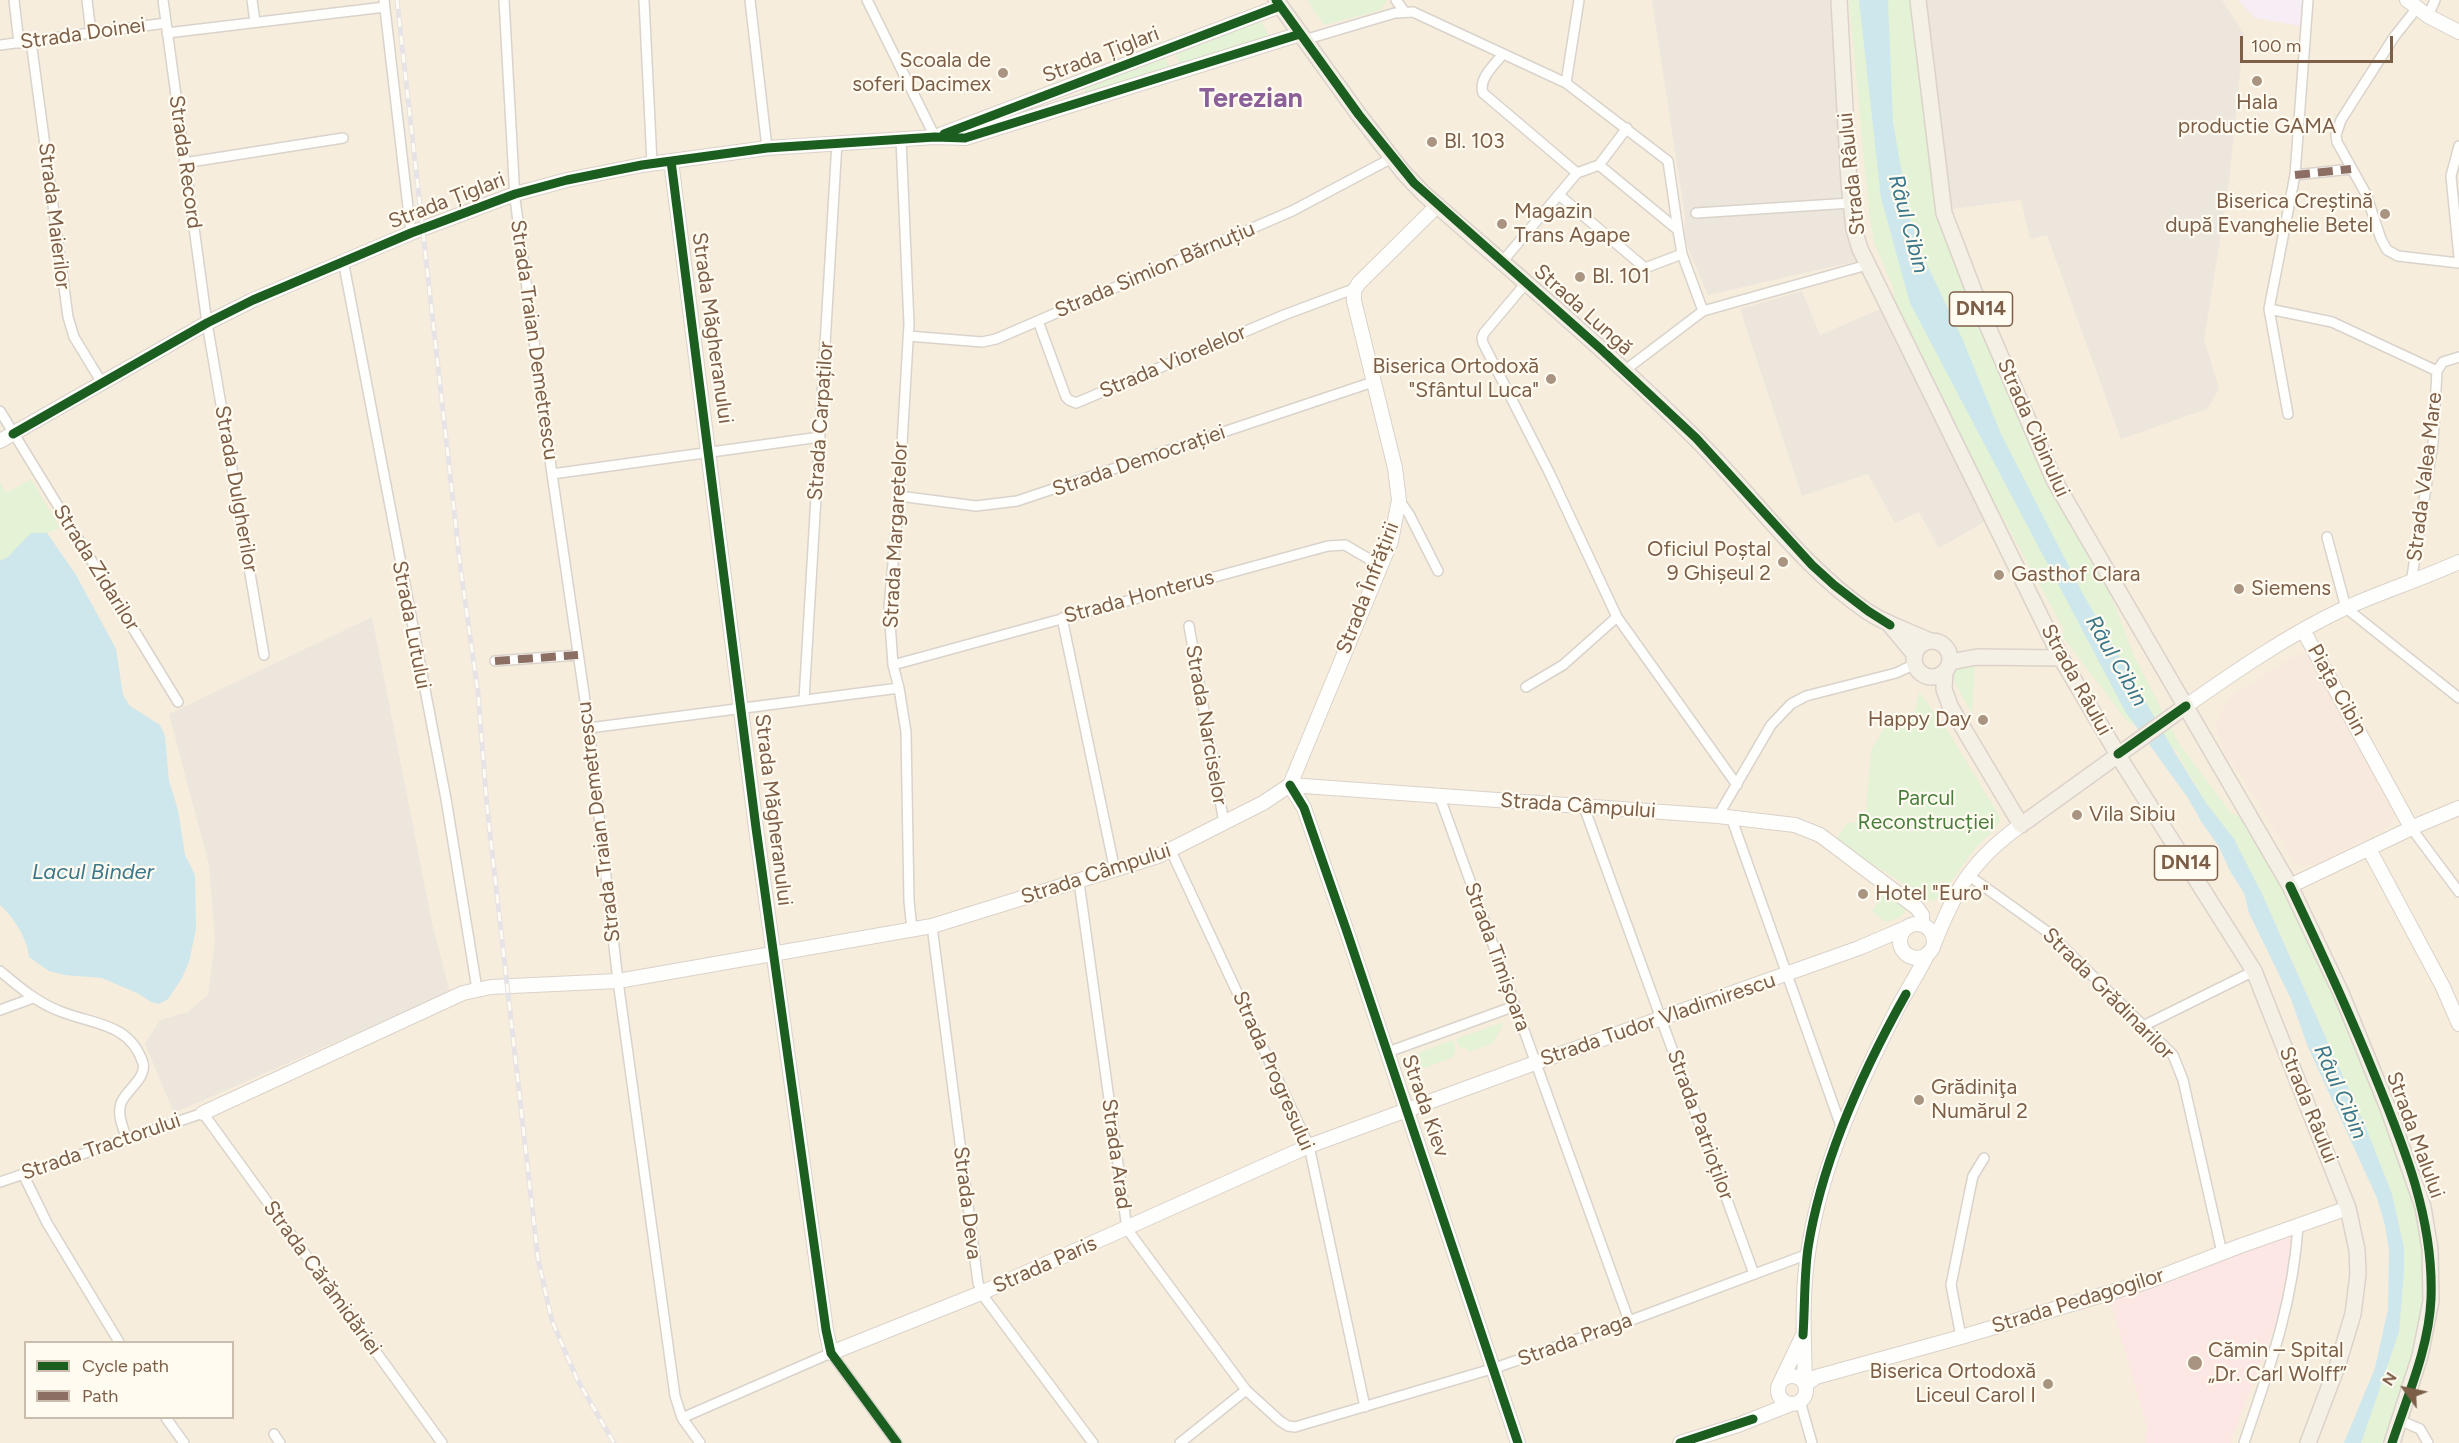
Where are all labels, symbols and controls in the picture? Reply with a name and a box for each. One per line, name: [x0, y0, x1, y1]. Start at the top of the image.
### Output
street label: Strada Doinei: [19, 13, 147, 55]
street label: Strada Țiglari: [1039, 21, 1163, 89]
scale bar: [2243, 24, 2396, 62]
text: 100 m: [2251, 35, 2301, 57]
place label: Scoala de soferi Dacimex: [852, 48, 991, 98]
marker: Scoala de soferi Dacimex: [996, 66, 1010, 80]
marker: Hala productie GAMA: [2250, 74, 2264, 88]
district label: Terezian: [1199, 83, 1303, 115]
place label: Hala productie GAMA: [2178, 90, 2336, 140]
street label: Strada Record: [163, 94, 207, 230]
street label: Strada Râului: [1833, 111, 1871, 237]
place label: Bl. 103: [1444, 129, 1505, 155]
marker: Bl. 103: [1425, 135, 1439, 149]
street label: Strada Maierilor: [33, 141, 75, 291]
street label: Strada Țiglari: [385, 167, 509, 235]
water label: Râul Cibin: [1882, 172, 1934, 276]
place label: Biserica Creștină după Evanghelie Betel: [2165, 189, 2373, 239]
place label: Magazin Trans Agape: [1514, 199, 1630, 249]
marker: Biserica Creștină după Evanghelie Betel: [2378, 207, 2392, 221]
street label: Strada Simion Bărnuțiu: [1051, 216, 1259, 324]
marker: Magazin Trans Agape: [1495, 217, 1509, 231]
street label: Strada Traian Demetrescu: [505, 218, 563, 462]
street label: Strada Măgheranului: [686, 231, 738, 425]
street label: Strada Lungă: [1528, 259, 1638, 361]
place label: Bl. 101: [1592, 264, 1650, 290]
marker: Bl. 101: [1573, 270, 1587, 284]
road number: DN14: [1950, 292, 2012, 326]
street label: Strada Viorelelor: [1096, 320, 1250, 404]
street label: Strada Carpaților: [803, 341, 839, 501]
place label: Biserica Ortodoxă "Sfântul Luca": [1372, 354, 1539, 404]
street label: Strada Cibinului: [1991, 355, 2075, 501]
marker: Biserica Ortodoxă "Sfântul Luca": [1544, 372, 1558, 386]
street label: Strada Valea Mare: [2402, 391, 2448, 563]
street label: Strada Dulgherilor: [209, 404, 263, 574]
street label: Strada Democrației: [1049, 420, 1229, 502]
street label: Strada Margaretelor: [879, 441, 913, 629]
street label: Strada Zidarilor: [47, 500, 145, 636]
street label: Strada Înfrățirii: [1331, 518, 1405, 658]
place label: Oficiul Poștal 9 Ghișeul 2: [1647, 537, 1771, 587]
marker: Oficiul Poștal 9 Ghișeul 2: [1776, 555, 1790, 569]
street label: Strada Lutului: [386, 559, 436, 691]
place label: Gasthof Clara: [2011, 562, 2141, 588]
street label: Strada Honterus: [1061, 565, 1217, 629]
marker: Gasthof Clara: [1992, 568, 2006, 582]
place label: Siemens: [2251, 576, 2331, 602]
marker: Siemens: [2232, 582, 2246, 596]
water label: Râul Cibin: [2079, 611, 2153, 711]
street label: Strada Râului: [2035, 620, 2117, 740]
street label: Piața Cibin: [2302, 640, 2372, 740]
street label: Strada Narciselor: [1180, 643, 1232, 807]
street label: Strada Traian Demetrescu: [572, 700, 626, 944]
place label: Happy Day: [1868, 707, 1971, 733]
street label: Strada Măgheranului: [749, 713, 797, 907]
marker: Happy Day: [1976, 713, 1990, 727]
park label: Parcul Reconstrucției: [1858, 786, 1994, 836]
street label: Strada Câmpului: [1499, 788, 1657, 824]
place label: Vila Sibiu: [2089, 802, 2176, 828]
marker: Vila Sibiu: [2070, 808, 2084, 822]
street label: Strada Câmpului: [1018, 838, 1174, 910]
road number: DN14: [2154, 846, 2218, 880]
water label: Lacul Binder: [32, 860, 154, 886]
street label: Strada Timișoara: [1458, 879, 1536, 1035]
place label: Hotel "Euro": [1875, 881, 1989, 907]
marker: Hotel "Euro": [1856, 887, 1870, 901]
street label: Strada Grădinarilor: [2037, 923, 2179, 1065]
street label: Strada Tudor Vladimirescu: [1537, 968, 1779, 1072]
street label: Strada Progresului: [1227, 987, 1319, 1155]
water label: Râul Cibin: [2307, 1041, 2373, 1143]
street label: Strada Râului: [2273, 1043, 2343, 1167]
street label: Strada Patrioților: [1661, 1046, 1739, 1204]
street label: Strada Kiev: [1396, 1051, 1454, 1161]
street label: Strada Malului: [2380, 1068, 2450, 1202]
place label: Grădiniţa Numărul 2: [1931, 1075, 2028, 1125]
marker: Grădiniţa Numărul 2: [1912, 1093, 1926, 1107]
street label: Strada Arad: [1096, 1097, 1136, 1211]
street label: Strada Tractorului: [18, 1108, 184, 1186]
street label: Strada Deva: [948, 1145, 986, 1261]
street label: Strada Cărămidăriei: [258, 1196, 386, 1360]
street label: Strada Paris: [989, 1231, 1101, 1299]
street label: Strada Pedagogilor: [1989, 1263, 2167, 1339]
street label: Strada Praga: [1514, 1308, 1636, 1372]
place label: Cămin – Spital „Dr. Carl Wolff”: [2208, 1338, 2347, 1388]
legend: [24, 1341, 234, 1419]
marker: Cămin – Spital „Dr. Carl Wolff”: [2186, 1354, 2204, 1372]
text: Cycle path: [82, 1355, 169, 1377]
place label: Biserica Ortodoxă Liceul Carol I: [1869, 1359, 2036, 1409]
north arrow: [2375, 1359, 2435, 1419]
text: N: [2378, 1369, 2401, 1389]
marker: Biserica Ortodoxă Liceul Carol I: [2041, 1377, 2055, 1391]
text: Path: [82, 1385, 118, 1407]

